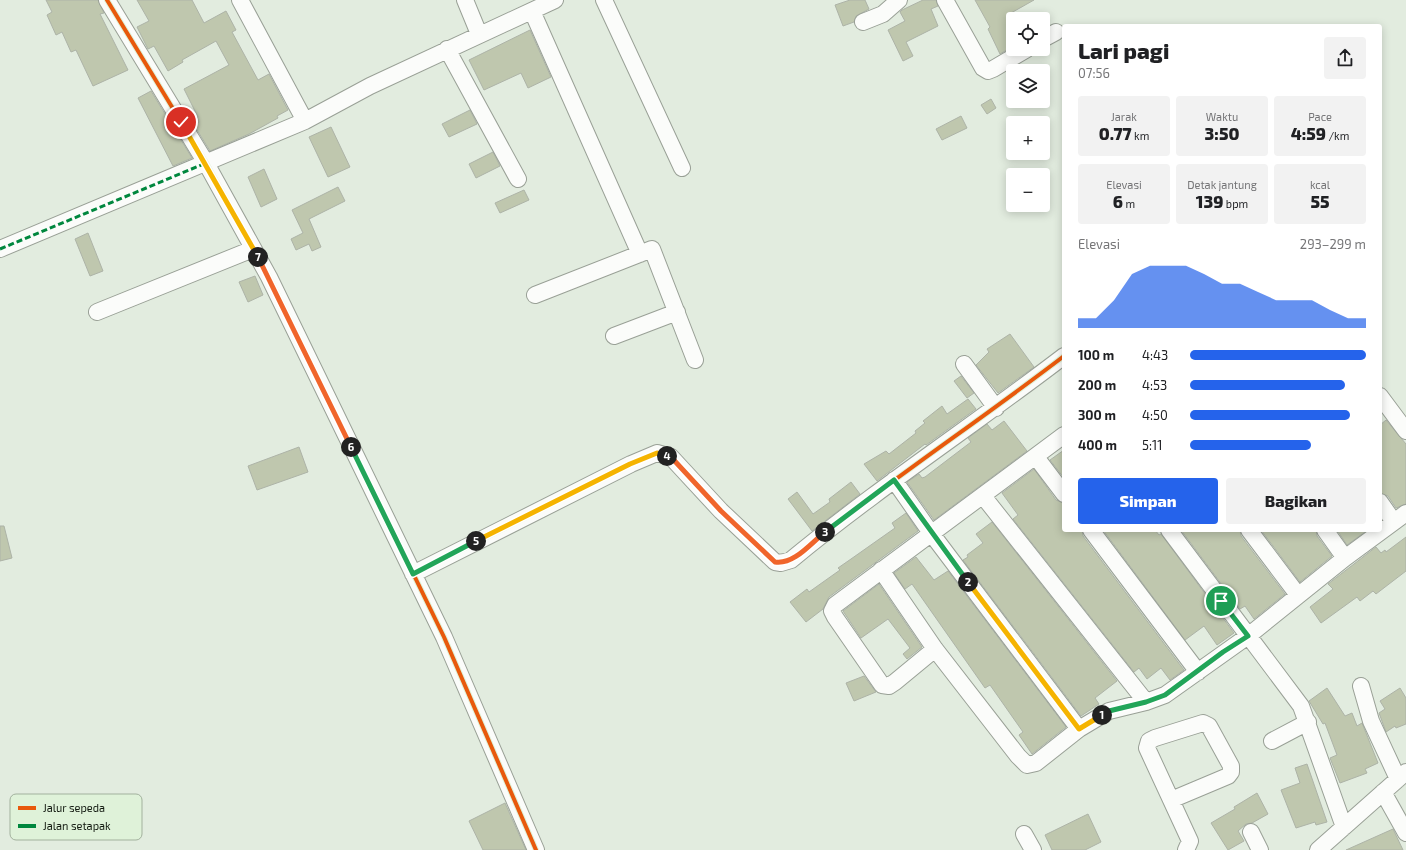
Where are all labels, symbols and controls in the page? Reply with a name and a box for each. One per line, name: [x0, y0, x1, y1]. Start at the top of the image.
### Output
map controls: [1006, 12, 1050, 212]
button: locate: [1006, 12, 1050, 56]
text: Lari pagi: [1078, 37, 1169, 63]
button: share: [1324, 37, 1366, 79]
button: layers: [1006, 64, 1050, 108]
text: 07:56: [1078, 65, 1110, 81]
pin: [164, 105, 198, 139]
text: Jarak: [1111, 110, 1137, 123]
text: Waktu: [1206, 110, 1238, 123]
text: Pace: [1308, 110, 1332, 123]
icon: check: [170, 111, 192, 133]
button: +: [1006, 116, 1050, 160]
text: 0.77: [1099, 123, 1132, 143]
text: 3:50: [1205, 123, 1239, 143]
text: 4:59: [1291, 123, 1326, 143]
text: km: [1132, 129, 1149, 142]
text: /km: [1326, 129, 1349, 142]
button: −: [1006, 168, 1050, 212]
text: Elevasi: [1106, 178, 1142, 191]
text: Detak jantung: [1187, 178, 1257, 191]
text: kcal: [1310, 178, 1330, 191]
text: 6: [1113, 191, 1123, 211]
text: 139: [1196, 191, 1223, 211]
text: 55: [1310, 191, 1330, 211]
text: m: [1123, 197, 1135, 210]
text: bpm: [1223, 197, 1248, 210]
text: Elevasi: [1078, 236, 1120, 252]
text: 293–299 m: [1300, 236, 1366, 252]
pin: 7: [248, 247, 268, 267]
text: 7: [255, 250, 261, 263]
text: 100 m: [1078, 347, 1114, 363]
text: 4:43: [1142, 347, 1168, 363]
text: 200 m: [1078, 377, 1116, 393]
text: 4:53: [1142, 377, 1167, 393]
text: 300 m: [1078, 407, 1116, 423]
text: 4:50: [1142, 407, 1168, 423]
pin: 6: [341, 437, 361, 457]
text: 400 m: [1078, 437, 1117, 453]
text: 5:11: [1142, 437, 1162, 453]
text: 6: [348, 440, 354, 453]
pin: 4: [657, 446, 677, 466]
text: 4: [663, 449, 671, 462]
button: Simpan: [1078, 478, 1218, 524]
button: Bagikan: [1226, 478, 1366, 524]
pin: 3: [815, 522, 835, 542]
text: 3: [822, 525, 828, 538]
pin: 5: [466, 531, 486, 551]
text: 5: [473, 534, 479, 547]
pin: 2: [958, 572, 978, 592]
text: 2: [965, 575, 971, 588]
pin: [1204, 584, 1238, 618]
icon: arrive: [1210, 590, 1232, 612]
pin: 1: [1092, 705, 1112, 725]
text: 1: [1100, 708, 1104, 721]
legend: [10, 794, 142, 840]
text: Jalur sepeda: [43, 801, 105, 814]
text: Jalan setapak: [43, 819, 111, 832]

